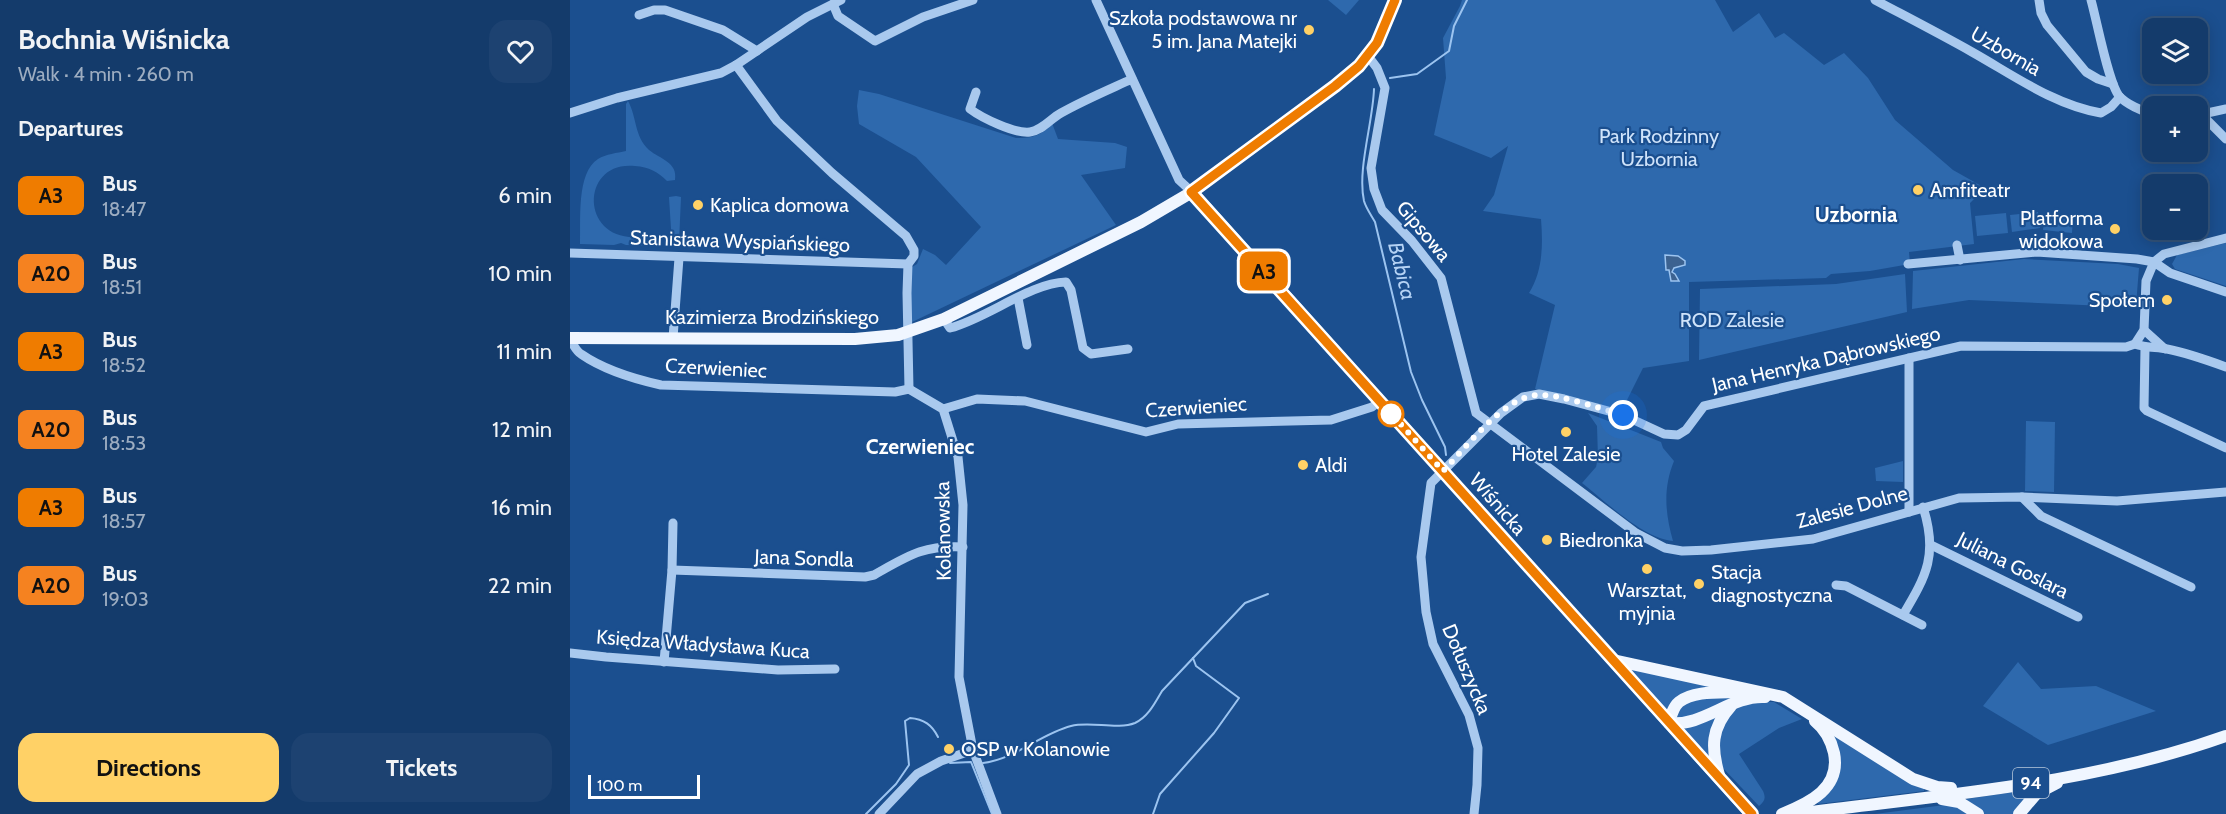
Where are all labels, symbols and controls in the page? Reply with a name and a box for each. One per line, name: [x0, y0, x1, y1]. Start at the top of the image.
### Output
place label: Szkoła podstawowa nr 5 im. Jana Matejki: [1109, 6, 1298, 53]
map controls: [2142, 18, 2208, 240]
button: layers: [2142, 18, 2208, 84]
button: heart: [489, 20, 552, 83]
street label: Uzbornia: [1967, 21, 2046, 81]
text: Bochnia Wiśnicka: [18, 22, 230, 56]
marker: Szkoła podstawowa nr 5 im. Jana Matejki: [1302, 23, 1316, 37]
text: Walk · 4 min · 260 m: [18, 62, 194, 86]
button: +: [2142, 96, 2208, 162]
text: Departures: [18, 115, 123, 142]
park label: Park Rodzinny Uzbornia: [1599, 124, 1719, 171]
text: Bus: [102, 170, 137, 197]
button: −: [2142, 174, 2208, 240]
place label: Amfiteatr: [1930, 178, 2011, 202]
text: 6 min: [498, 182, 552, 209]
text: A3: [39, 183, 63, 208]
marker: Amfiteatr: [1911, 183, 1925, 197]
place label: Kaplica domowa: [710, 193, 849, 217]
street label: Gipsowa: [1392, 196, 1457, 267]
text: 18:47: [102, 197, 146, 221]
marker: Kaplica domowa: [691, 198, 705, 212]
district label: Uzbornia: [1815, 202, 1898, 227]
place label: Platforma widokowa: [2019, 206, 2103, 253]
marker: Platforma widokowa: [2108, 222, 2122, 236]
street label: Stanisława Wyspiańskiego: [630, 225, 850, 257]
water label: Babica: [1383, 239, 1422, 302]
text: Bus: [102, 248, 137, 275]
line badge: A3: [1237, 252, 1291, 290]
text: A3: [1252, 259, 1276, 284]
text: 10 min: [488, 260, 552, 287]
text: A20: [31, 261, 71, 286]
text: 18:51: [102, 275, 142, 299]
place label: Społem: [2089, 288, 2155, 312]
marker: Społem: [2160, 293, 2174, 307]
street label: Kazimierza Brodzińskiego: [665, 305, 879, 329]
park label: ROD Zalesie: [1680, 308, 1784, 332]
street label: Jana Henryka Dąbrowskiego: [1708, 321, 1943, 397]
text: Bus: [102, 326, 137, 353]
text: 11 min: [496, 338, 552, 365]
text: A3: [39, 339, 63, 364]
text: 18:52: [102, 353, 146, 377]
street label: Czerwieniec: [665, 353, 767, 383]
street label: Czerwieniec: [1144, 391, 1248, 423]
your location: [1608, 400, 1638, 430]
unlabelled marker: [1378, 401, 1404, 427]
text: Bus: [102, 404, 137, 431]
text: 12 min: [492, 416, 552, 443]
text: A20: [31, 417, 71, 442]
marker: Hotel Zalesie: [1559, 425, 1573, 439]
text: 18:53: [102, 431, 146, 455]
district label: Czerwieniec: [866, 434, 975, 459]
place label: Hotel Zalesie: [1512, 442, 1620, 466]
place label: Aldi: [1315, 453, 1347, 477]
marker: Aldi: [1296, 458, 1310, 472]
street label: Wiśnicka: [1465, 468, 1532, 540]
street label: Kolanowska: [930, 481, 956, 581]
street label: Zalesie Dolne: [1794, 481, 1910, 533]
text: Bus: [102, 482, 137, 509]
text: 16 min: [491, 494, 552, 521]
text: A3: [39, 495, 63, 520]
text: 18:57: [102, 509, 146, 533]
street label: Juliana Goslara: [1952, 526, 2073, 604]
place label: Biedronka: [1559, 528, 1643, 552]
marker: Biedronka: [1540, 533, 1554, 547]
street label: Jana Sondla: [753, 544, 854, 572]
text: Bus: [102, 560, 137, 587]
place label: Stacja diagnostyczna: [1711, 560, 1833, 607]
marker: Warsztat, myjnia: [1640, 562, 1654, 576]
text: 22 min: [488, 572, 552, 599]
text: A20: [31, 573, 71, 598]
marker: Stacja diagnostyczna: [1692, 577, 1706, 591]
place label: Warsztat, myjnia: [1608, 578, 1686, 625]
text: 19:03: [102, 587, 149, 611]
street label: Dołuszycka: [1437, 620, 1497, 718]
street label: Księdza Władysława Kuca: [595, 625, 811, 663]
button: Directions: [18, 733, 279, 802]
button: Tickets: [291, 733, 552, 802]
place label: OSP w Kolanowie: [961, 737, 1110, 761]
marker: OSP w Kolanowie: [942, 742, 956, 756]
road number: 94: [2013, 768, 2049, 798]
scale bar: [588, 772, 700, 800]
text: 100 m: [597, 776, 642, 795]

